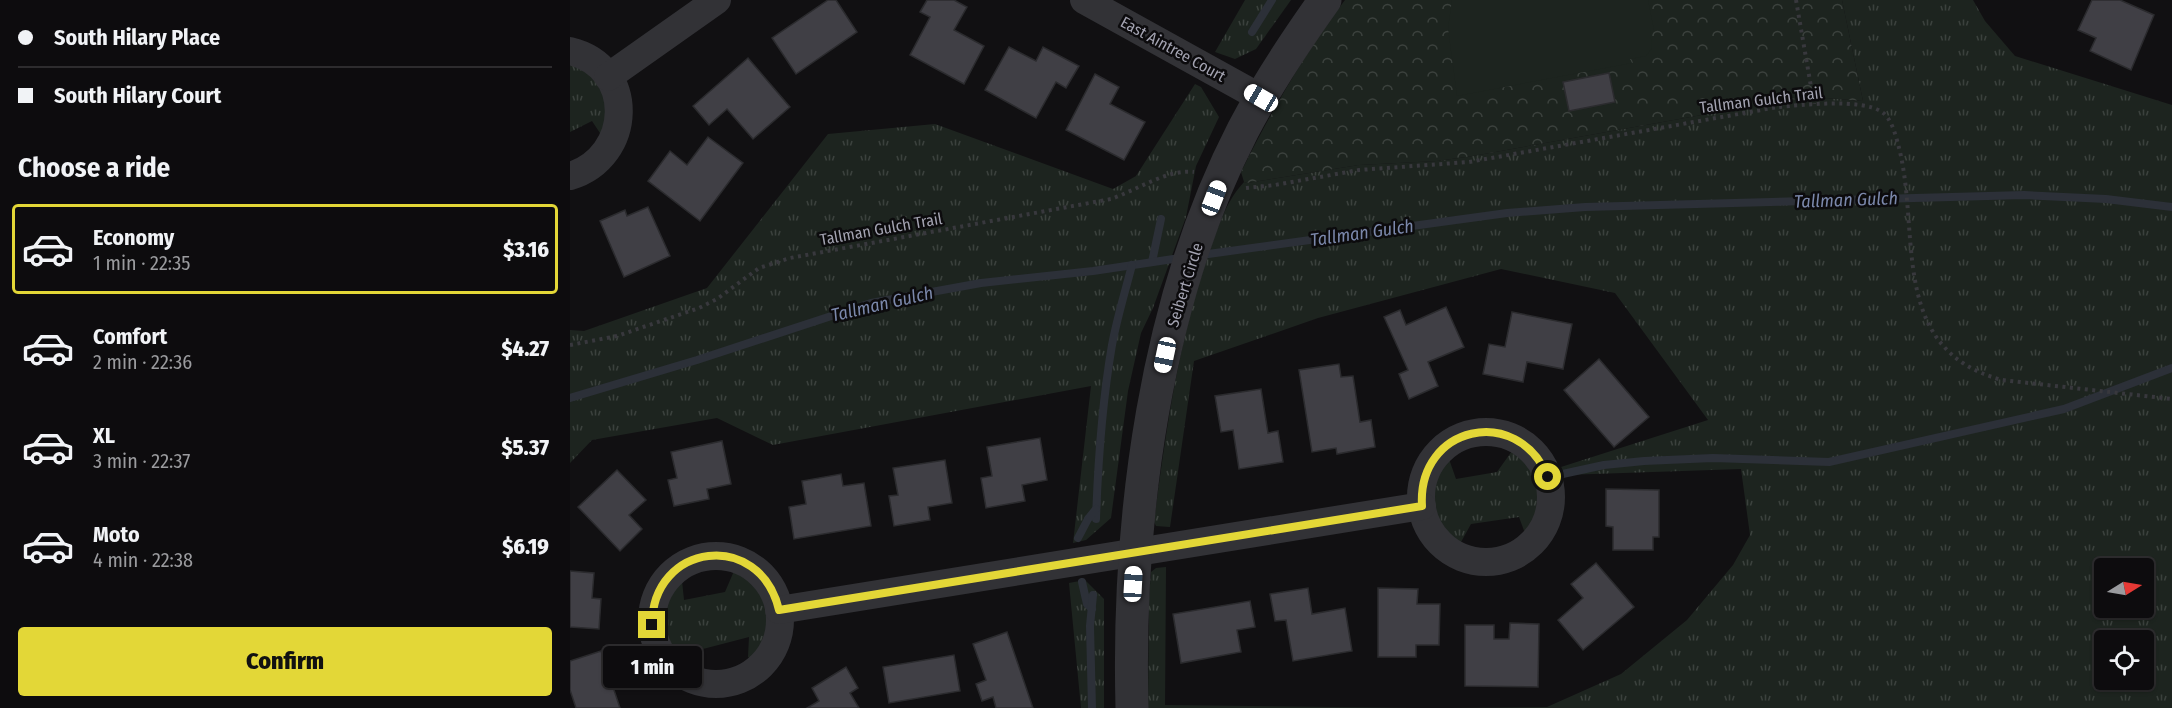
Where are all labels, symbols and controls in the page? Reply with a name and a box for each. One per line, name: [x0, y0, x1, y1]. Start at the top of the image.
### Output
street label: East Aintree Court: [1117, 12, 1229, 86]
text: South Hilary Place: [54, 24, 220, 51]
car: [1241, 81, 1281, 115]
text: South Hilary Court: [54, 82, 221, 109]
street label: Tallman Gulch Trail: [1698, 83, 1824, 117]
text: Choose a ride: [18, 152, 170, 184]
car: [1199, 178, 1229, 218]
water label: Tallman Gulch: [1794, 187, 1898, 213]
street label: Tallman Gulch Trail: [818, 209, 944, 249]
water label: Tallman Gulch: [1309, 215, 1415, 251]
icon: car: [21, 222, 75, 276]
text: Economy: [93, 224, 174, 251]
text: $3.16: [503, 236, 549, 263]
street label: Seibert Circle: [1163, 241, 1207, 329]
text: 1 min · 22:35: [93, 251, 190, 275]
water label: Tallman Gulch: [829, 282, 935, 326]
icon: car: [21, 321, 75, 375]
text: Comfort: [93, 323, 167, 350]
text: $4.27: [502, 335, 549, 362]
car: [1152, 336, 1178, 374]
text: 2 min · 22:36: [93, 350, 192, 374]
icon: car: [21, 420, 75, 474]
text: XL: [93, 422, 115, 449]
text: $5.37: [501, 434, 549, 461]
text: 3 min · 22:37: [93, 449, 190, 473]
route start: [1534, 463, 1561, 490]
icon: car: [21, 519, 75, 573]
text: Moto: [93, 521, 140, 548]
text: $6.19: [502, 533, 549, 560]
text: 4 min · 22:38: [93, 548, 193, 572]
north arrow: [2094, 558, 2154, 618]
map controls: [2094, 558, 2154, 690]
car: [1123, 566, 1143, 602]
route end: [638, 611, 665, 638]
button: Confirm: [18, 627, 552, 696]
button: locate: [2094, 630, 2154, 690]
callout: 1 min: [602, 646, 702, 688]
text: 1 min: [631, 655, 674, 679]

